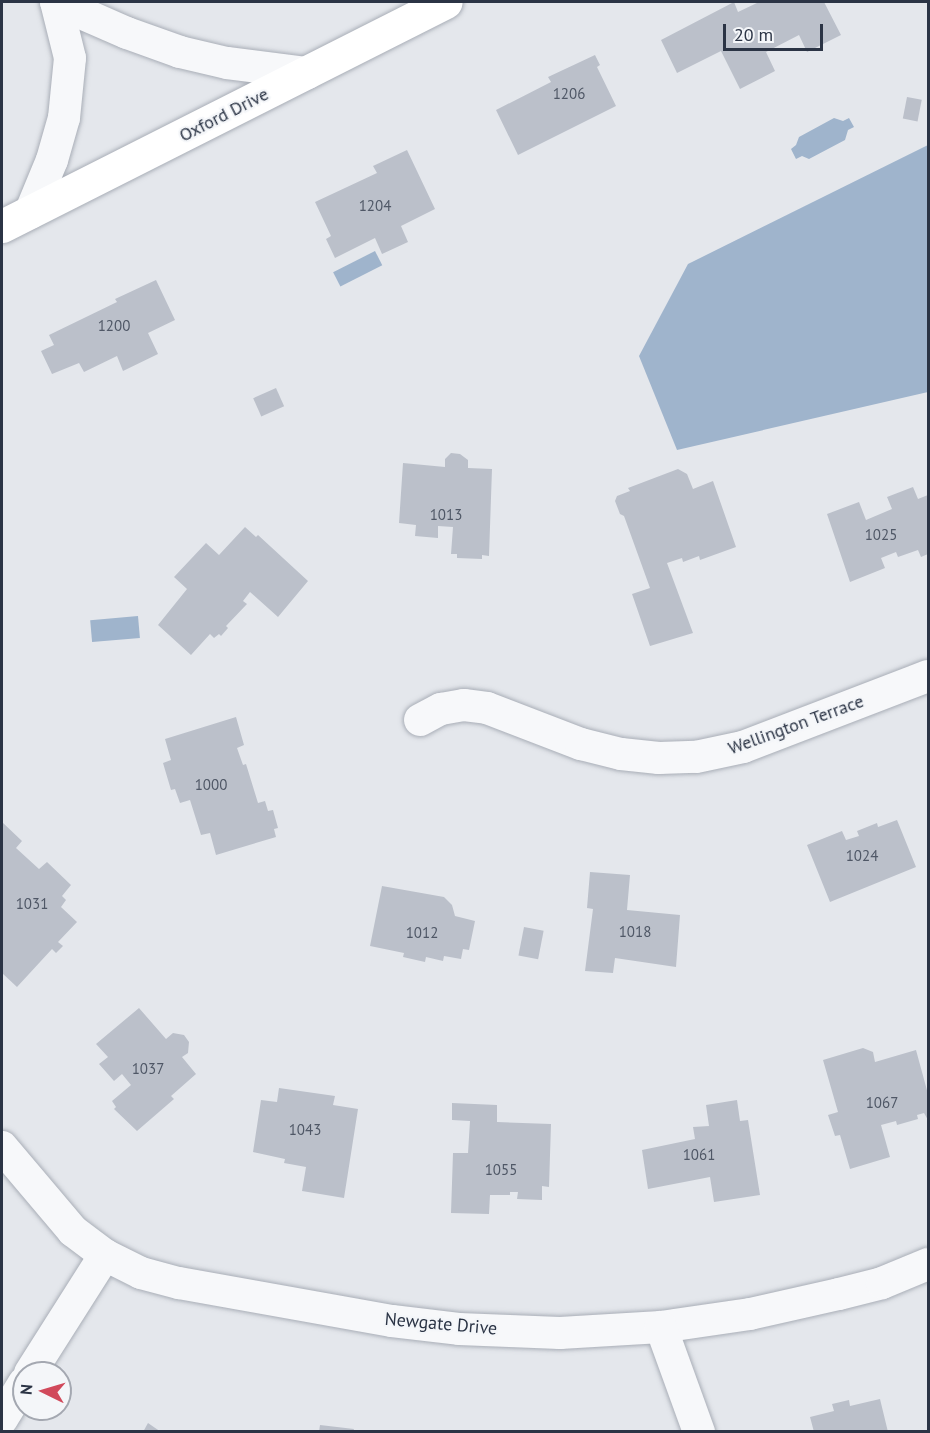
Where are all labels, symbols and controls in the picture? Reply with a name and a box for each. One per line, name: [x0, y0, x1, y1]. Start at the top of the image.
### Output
scale bar: [726, 12, 826, 50]
text: 20 m: [734, 23, 773, 46]
street label: Oxford Drive: [176, 83, 272, 147]
house number: 1206: [553, 85, 585, 103]
house number: 1204: [359, 197, 391, 215]
house number: 1200: [98, 317, 130, 335]
house number: 1013: [430, 506, 462, 524]
house number: 1025: [865, 526, 897, 544]
street label: Wellington Terrace: [725, 690, 867, 760]
house number: 1000: [195, 776, 227, 794]
house number: 1024: [846, 847, 878, 865]
house number: 1031: [16, 895, 48, 913]
house number: 1018: [619, 923, 651, 941]
house number: 1012: [406, 924, 438, 942]
house number: 1037: [132, 1060, 164, 1078]
house number: 1067: [866, 1094, 898, 1112]
house number: 1043: [289, 1121, 321, 1139]
house number: 1061: [683, 1146, 715, 1164]
house number: 1055: [485, 1161, 517, 1179]
street label: Newgate Drive: [384, 1308, 498, 1340]
north arrow: [12, 1361, 72, 1421]
text: N: [16, 1384, 36, 1396]

